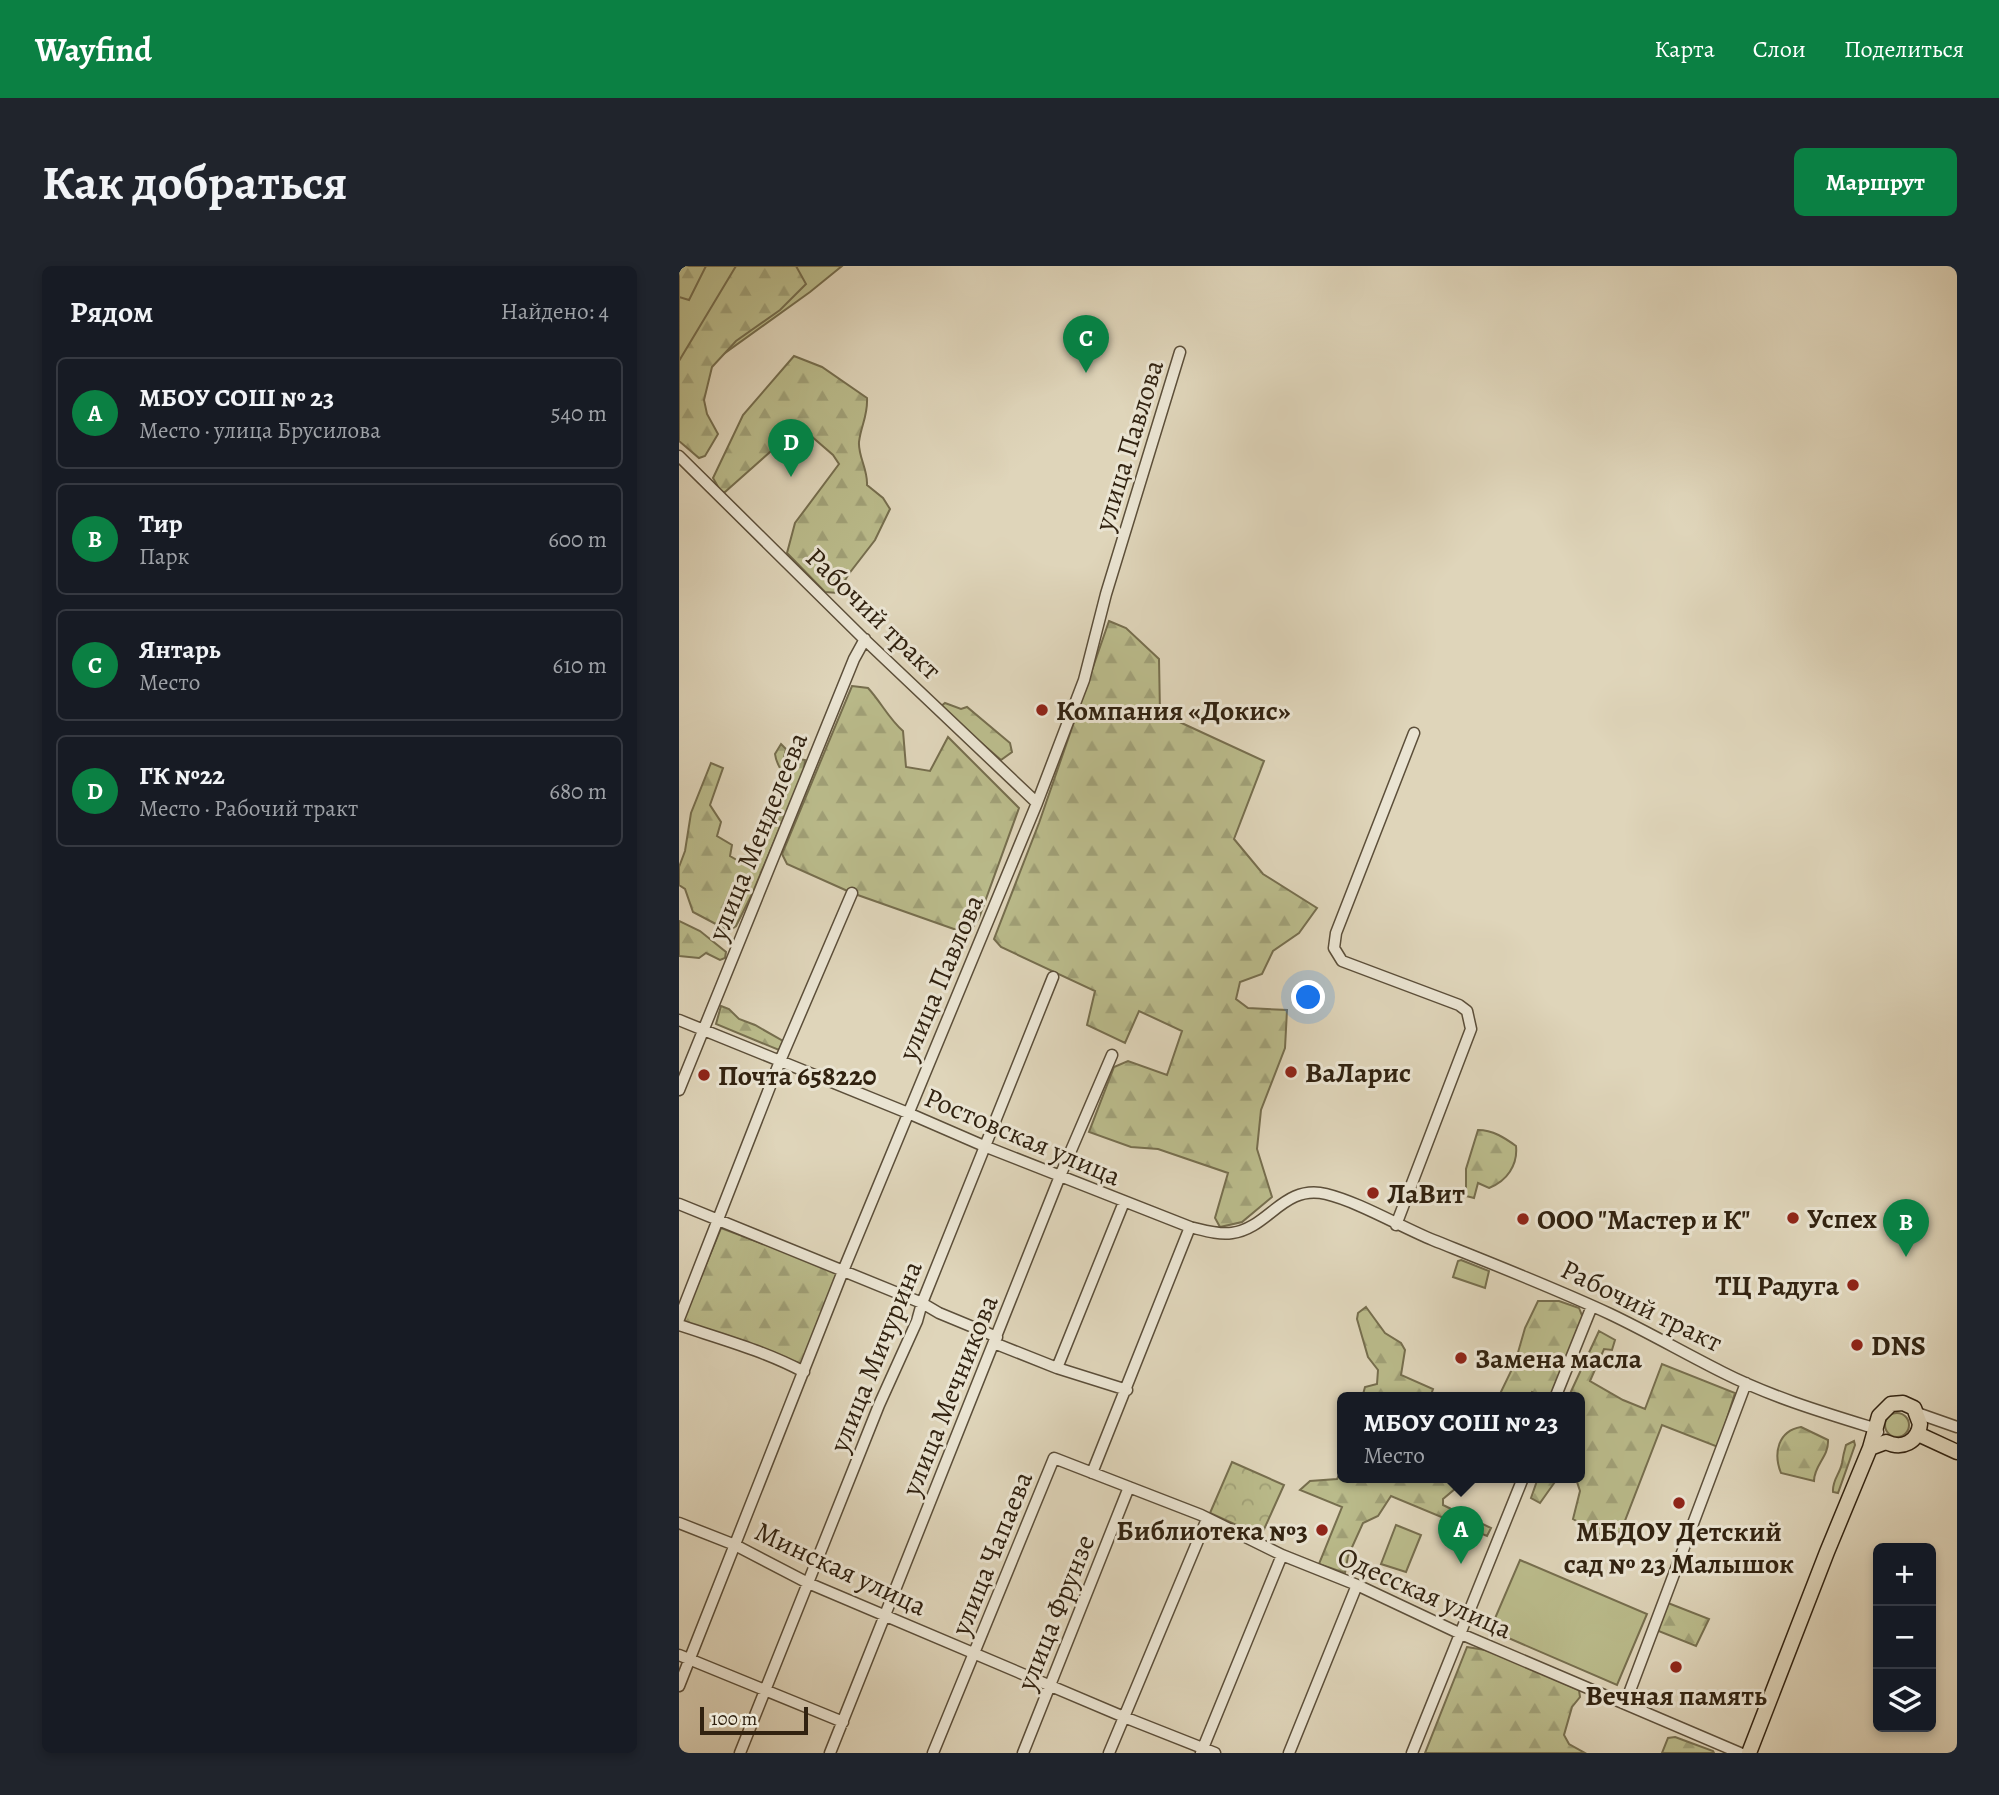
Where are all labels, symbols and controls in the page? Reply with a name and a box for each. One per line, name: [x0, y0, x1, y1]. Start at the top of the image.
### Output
text: Wayfind: [35, 27, 152, 72]
text: Карта: [1654, 33, 1715, 65]
text: Слои: [1753, 33, 1806, 65]
text: Поделиться: [1844, 33, 1964, 65]
button: Маршрут: [1794, 148, 1957, 216]
text: Как добраться: [42, 149, 348, 216]
text: Рядом: [70, 292, 153, 332]
text: Найдено: 4: [501, 296, 609, 327]
pin: C: [1063, 315, 1109, 373]
street label: улица Павлова: [1085, 355, 1173, 536]
text: МБОУ СОШ № 23: [139, 380, 334, 415]
text: A: [88, 398, 102, 429]
text: 540 m: [551, 398, 607, 429]
text: Место · улица Брусилова: [139, 415, 381, 446]
pin: D: [768, 419, 814, 477]
text: Тир: [139, 506, 183, 541]
text: B: [88, 524, 102, 555]
text: 600 m: [548, 524, 607, 555]
street label: Рабочий тракт: [797, 539, 950, 688]
text: Парк: [139, 541, 190, 572]
text: Янтарь: [139, 632, 221, 667]
text: C: [88, 650, 102, 681]
text: 610 m: [553, 650, 607, 681]
text: Место: [139, 667, 200, 698]
place label: Компания «Докис»: [1056, 692, 1291, 730]
marker: Компания «Докис»: [1034, 702, 1050, 718]
street label: улица Менделеева: [698, 727, 817, 947]
text: ГК №22: [139, 758, 225, 793]
text: D: [87, 776, 103, 807]
text: 680 m: [549, 776, 607, 807]
text: Место · Рабочий тракт: [139, 793, 358, 824]
street label: улица Павлова: [888, 888, 993, 1067]
your location: [1291, 980, 1325, 1014]
place label: ВаЛарис: [1305, 1054, 1411, 1092]
place label: Почта 658220: [718, 1057, 877, 1095]
marker: ВаЛарис: [1283, 1064, 1299, 1080]
marker: Почта 658220: [696, 1067, 712, 1083]
street label: Ростовская улица: [919, 1078, 1127, 1195]
place label: ЛаВит: [1387, 1175, 1465, 1213]
marker: ЛаВит: [1365, 1185, 1381, 1201]
pin: B: [1883, 1199, 1929, 1257]
place label: Успех: [1807, 1200, 1878, 1238]
place label: ООО "Мастер и К": [1537, 1201, 1750, 1239]
marker: Успех: [1785, 1210, 1801, 1226]
marker: ООО "Мастер и К": [1515, 1211, 1531, 1227]
street label: Рабочий тракт: [1554, 1250, 1729, 1361]
street label: улица Мичурина: [820, 1255, 932, 1459]
place label: ТЦ Радуга: [1715, 1267, 1840, 1305]
marker: ТЦ Радуга: [1845, 1277, 1861, 1293]
street label: улица Мечникова: [892, 1289, 1008, 1502]
place label: DNS: [1871, 1327, 1926, 1365]
marker: DNS: [1849, 1337, 1865, 1353]
place label: Замена масла: [1475, 1340, 1643, 1378]
marker: Замена масла: [1453, 1350, 1469, 1366]
popup: [1337, 1392, 1585, 1483]
text: МБОУ СОШ № 23: [1363, 1405, 1559, 1440]
text: Место: [1363, 1440, 1425, 1471]
street label: улица Чапаева: [941, 1466, 1042, 1642]
marker: МБДОУ Детский сад № 23 Малышок: [1671, 1495, 1687, 1511]
pin: A: [1438, 1506, 1484, 1564]
street label: Минская улица: [748, 1512, 933, 1625]
place label: Библиотека №3: [1116, 1512, 1308, 1550]
place label: МБДОУ Детский сад № 23 Малышок: [1564, 1513, 1794, 1583]
marker: Библиотека №3: [1314, 1522, 1330, 1538]
street label: улица Фрунзе: [1007, 1529, 1104, 1697]
street label: Одесская улица: [1331, 1537, 1518, 1648]
map controls: [1873, 1543, 1936, 1732]
button: +: [1873, 1543, 1936, 1606]
button: −: [1873, 1606, 1936, 1669]
marker: Вечная память: [1668, 1659, 1684, 1675]
button: layers: [1873, 1669, 1936, 1732]
place label: Вечная память: [1585, 1677, 1767, 1715]
scale bar: [700, 1704, 809, 1736]
text: 100 m: [711, 1706, 757, 1732]

